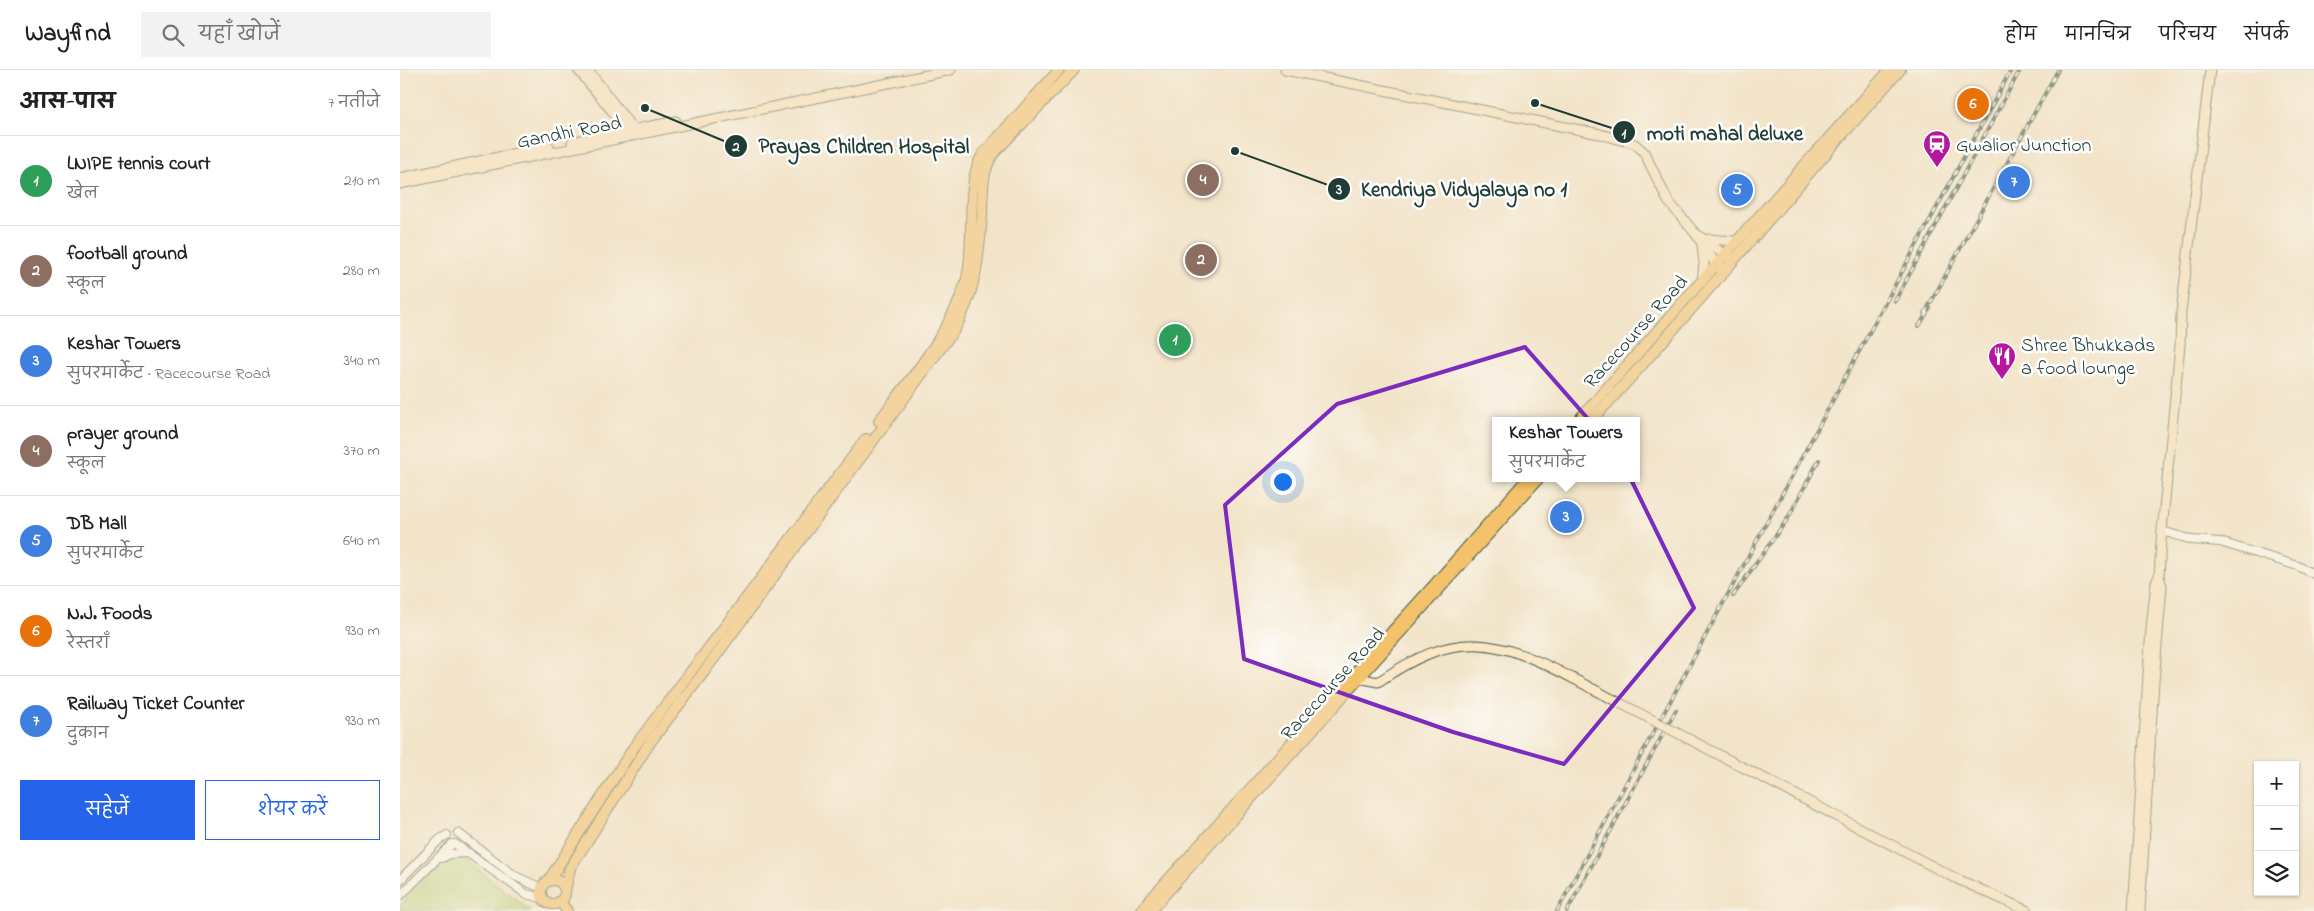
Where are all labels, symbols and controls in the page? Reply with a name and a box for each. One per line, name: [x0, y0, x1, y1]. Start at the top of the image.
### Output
search box: [141, 12, 491, 57]
text: Wayfind: [25, 17, 111, 52]
icon: search: [159, 21, 187, 49]
text: यहाँ खोजें: [199, 22, 280, 49]
text: होम: [2005, 23, 2037, 49]
text: मानचित्र: [2065, 23, 2131, 49]
text: परिचय: [2159, 23, 2216, 49]
text: संपर्क: [2244, 23, 2289, 49]
pin: 6: [1957, 85, 1989, 123]
text: आस-पास: [20, 88, 115, 118]
text: 7 नतीजे: [328, 91, 380, 115]
street label: Gandhi Road: [515, 109, 624, 158]
callout: moti mahal deluxe: [1612, 114, 1813, 150]
text: moti mahal deluxe: [1647, 120, 1804, 150]
text: 1: [1622, 123, 1627, 145]
callout: Prayas Children Hospital: [723, 128, 979, 164]
station icon: Gwalior Junction: [1922, 129, 1952, 168]
place label: Gwalior Junction: [1956, 132, 2092, 161]
text: Prayas Children Hospital: [759, 133, 970, 165]
text: 2: [731, 136, 740, 158]
text: LNIPE tennis court: [67, 151, 210, 178]
pin: 4: [1187, 161, 1219, 199]
pin: 7: [1998, 163, 2030, 201]
text: 1: [33, 169, 39, 193]
text: 210 m: [344, 169, 380, 193]
callout: Kendriya Vidyalaya no 1: [1326, 171, 1577, 207]
pin: 5: [1721, 171, 1753, 209]
text: Kendriya Vidyalaya no 1: [1361, 176, 1567, 208]
text: 3: [1335, 179, 1342, 201]
text: खेल: [67, 182, 98, 206]
text: football ground: [67, 241, 187, 268]
pin: 2: [1185, 241, 1217, 279]
text: 2: [32, 259, 40, 283]
text: 280 m: [343, 259, 380, 283]
street label: Racecourse Road: [1578, 269, 1696, 396]
text: स्कूल: [67, 272, 105, 296]
pin: 1: [1159, 321, 1191, 359]
text: Keshar Towers: [67, 331, 181, 358]
place label: Shree Bhukkads a food lounge: [2021, 332, 2155, 385]
restaurant icon: Shree Bhukkads a food lounge: [1987, 341, 2017, 380]
text: 3: [33, 349, 39, 373]
text: 340 m: [343, 349, 380, 373]
text: सुपरमार्केट · Racecourse Road: [67, 362, 270, 386]
popup: [1492, 417, 1640, 482]
text: Keshar Towers: [1509, 420, 1623, 447]
text: prayer ground: [67, 421, 178, 448]
text: 4: [33, 439, 39, 463]
text: 370 m: [343, 439, 380, 463]
text: सुपरमार्केट: [1509, 451, 1586, 475]
text: स्कूल: [67, 452, 105, 476]
your location: [1270, 469, 1296, 495]
pin: 3: [1550, 498, 1582, 536]
text: DB Mall: [67, 511, 127, 538]
text: 5: [31, 529, 41, 553]
text: 640 m: [343, 529, 380, 553]
text: सुपरमार्केट: [67, 542, 144, 566]
text: N.J. Foods: [67, 601, 152, 628]
text: 6: [32, 619, 40, 643]
text: 930 m: [345, 619, 380, 643]
street label: Racecourse Road: [1275, 621, 1393, 748]
text: रेस्तराँ: [67, 632, 110, 656]
text: Railway Ticket Counter: [67, 691, 244, 718]
text: 7: [33, 709, 39, 733]
text: 930 m: [345, 709, 380, 733]
text: दुकान: [67, 722, 109, 746]
map controls: [2254, 761, 2299, 896]
button: +: [2254, 761, 2299, 806]
button: सहेजें: [20, 780, 195, 840]
button: शेयर करें: [205, 780, 380, 840]
button: −: [2254, 806, 2299, 851]
button: layers: [2254, 851, 2299, 896]

